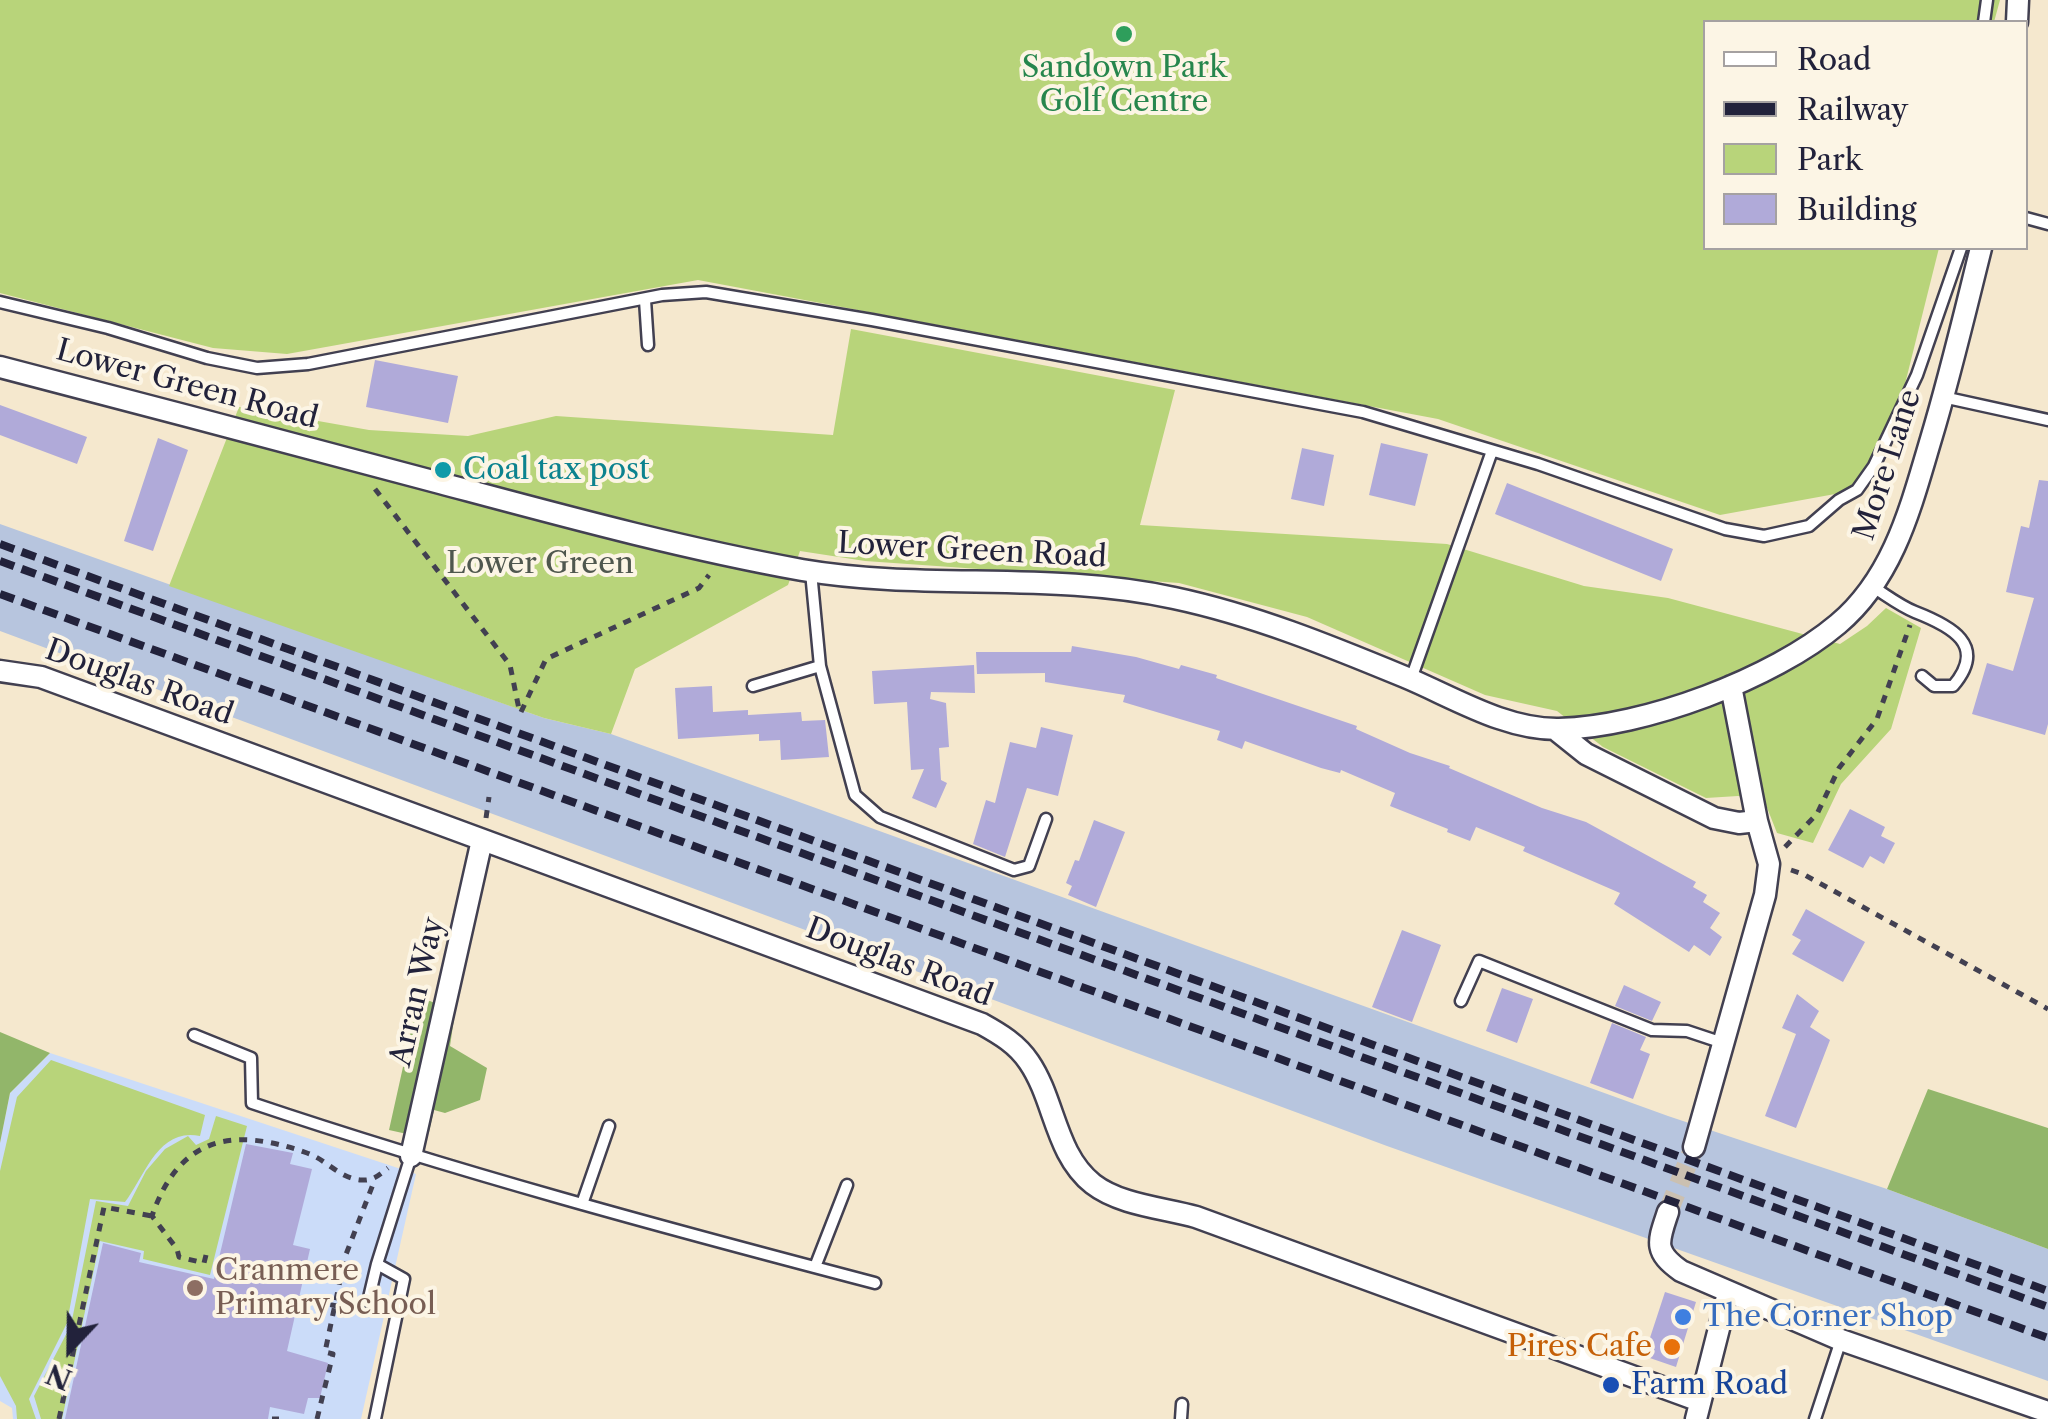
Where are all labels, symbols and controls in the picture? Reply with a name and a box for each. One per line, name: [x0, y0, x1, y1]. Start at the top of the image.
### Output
legend: [1703, 20, 2028, 250]
marker: Sandown Park Golf Centre: [1113, 23, 1135, 45]
text: Road: [1797, 41, 1871, 78]
place label: Sandown Park Golf Centre: [1021, 50, 1227, 120]
text: Railway: [1797, 91, 1908, 128]
text: Park: [1797, 141, 1862, 178]
text: Building: [1797, 191, 1917, 228]
street label: Lower Green Road: [52, 333, 322, 437]
street label: More Lane: [1847, 385, 1929, 545]
place label: Coal tax post: [463, 452, 650, 488]
marker: Coal tax post: [432, 459, 454, 481]
street label: Lower Green Road: [836, 526, 1108, 576]
park label: Lower Green: [446, 546, 634, 582]
street label: Douglas Road: [40, 632, 238, 734]
street label: Douglas Road: [801, 911, 997, 1015]
street label: Arran Way: [383, 914, 453, 1070]
place label: Cranmere Primary School: [215, 1253, 436, 1324]
marker: Cranmere Primary School: [184, 1277, 206, 1299]
north arrow: [20, 1299, 120, 1399]
place label: The Corner Shop: [1703, 1299, 1953, 1335]
marker: The Corner Shop: [1672, 1306, 1694, 1328]
place label: Pires Cafe: [1507, 1329, 1652, 1365]
marker: Pires Cafe: [1661, 1336, 1683, 1358]
text: N: [41, 1356, 76, 1397]
place label: Farm Road: [1631, 1367, 1788, 1403]
marker: Farm Road: [1600, 1374, 1622, 1396]

